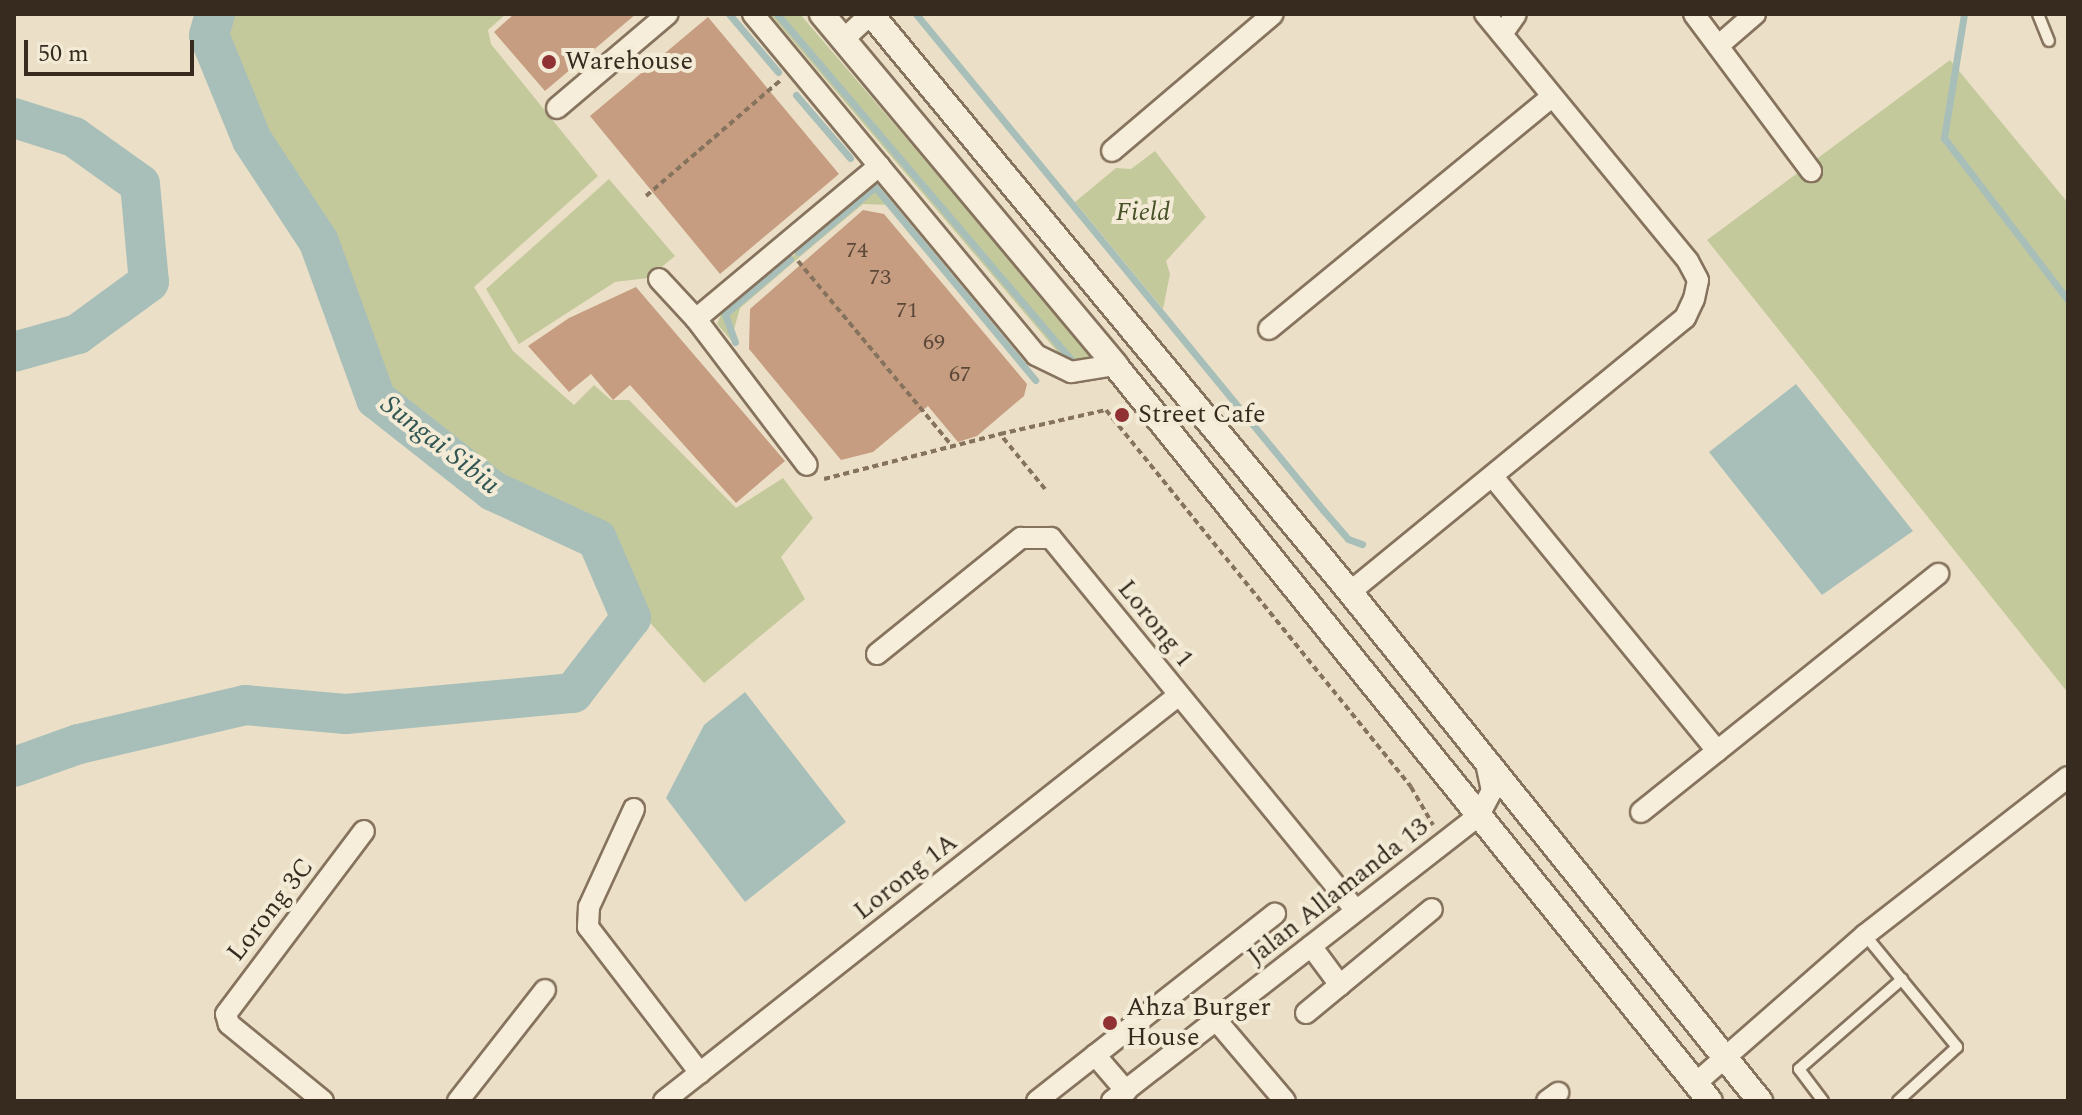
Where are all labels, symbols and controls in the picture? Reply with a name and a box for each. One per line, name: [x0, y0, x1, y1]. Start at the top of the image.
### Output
scale bar: [28, 24, 198, 74]
text: 50 m: [38, 36, 89, 72]
place label: Warehouse: [565, 46, 693, 78]
marker: Warehouse: [540, 53, 558, 71]
park label: Field: [1116, 197, 1170, 229]
house number: 74: [846, 238, 868, 264]
house number: 73: [869, 265, 891, 291]
house number: 71: [896, 298, 918, 324]
house number: 69: [923, 330, 945, 356]
house number: 67: [949, 362, 971, 388]
water label: Sungai Sibiu: [374, 388, 506, 502]
place label: Street Cafe: [1138, 399, 1266, 431]
marker: Street Cafe: [1113, 406, 1131, 424]
street label: Lorong 1: [1110, 574, 1200, 674]
street label: Jalan Allamanda 13: [1241, 812, 1435, 972]
street label: Lorong 1A: [848, 827, 964, 927]
street label: Lorong 3C: [221, 852, 321, 968]
place label: Ahza Burger House: [1126, 992, 1271, 1054]
marker: Ahza Burger House: [1101, 1014, 1119, 1032]

